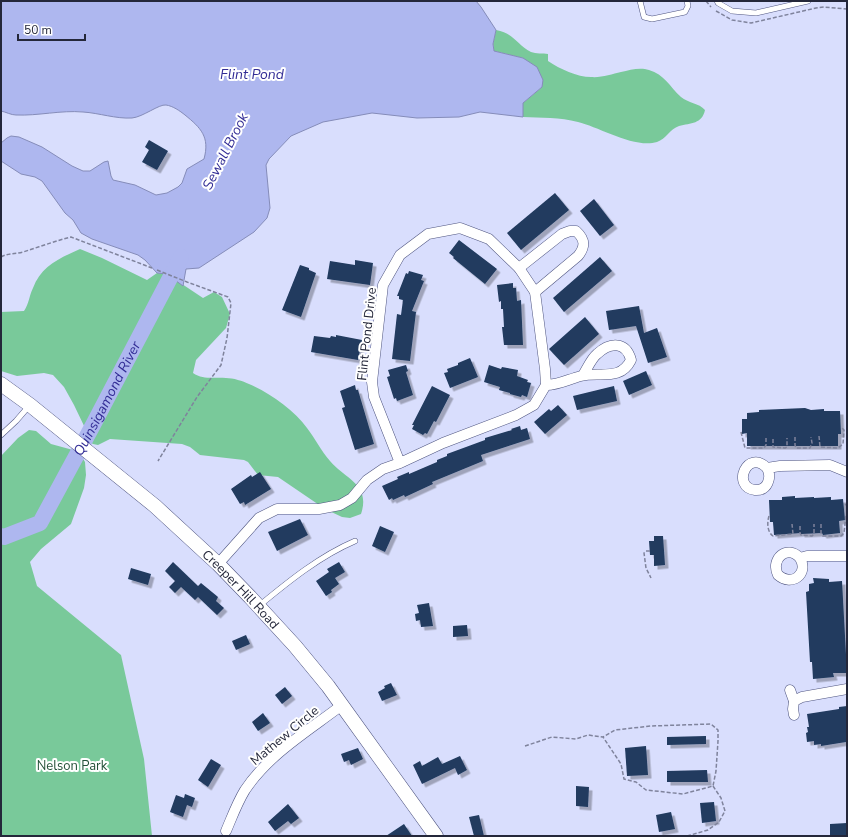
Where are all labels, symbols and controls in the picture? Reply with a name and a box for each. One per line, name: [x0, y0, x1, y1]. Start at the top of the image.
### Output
scale bar: [18, 16, 85, 42]
text: 50 m: [24, 22, 52, 38]
water label: Flint Pond: [220, 65, 285, 84]
water label: Sewall Brook: [198, 109, 253, 193]
street label: Flint Pond Drive: [353, 287, 381, 382]
water label: Quinsigamond River: [69, 337, 146, 459]
street label: Creeper Hill Road: [198, 546, 283, 633]
street label: Mathew Circle: [247, 702, 323, 770]
park label: Nelson Park: [37, 757, 108, 775]

